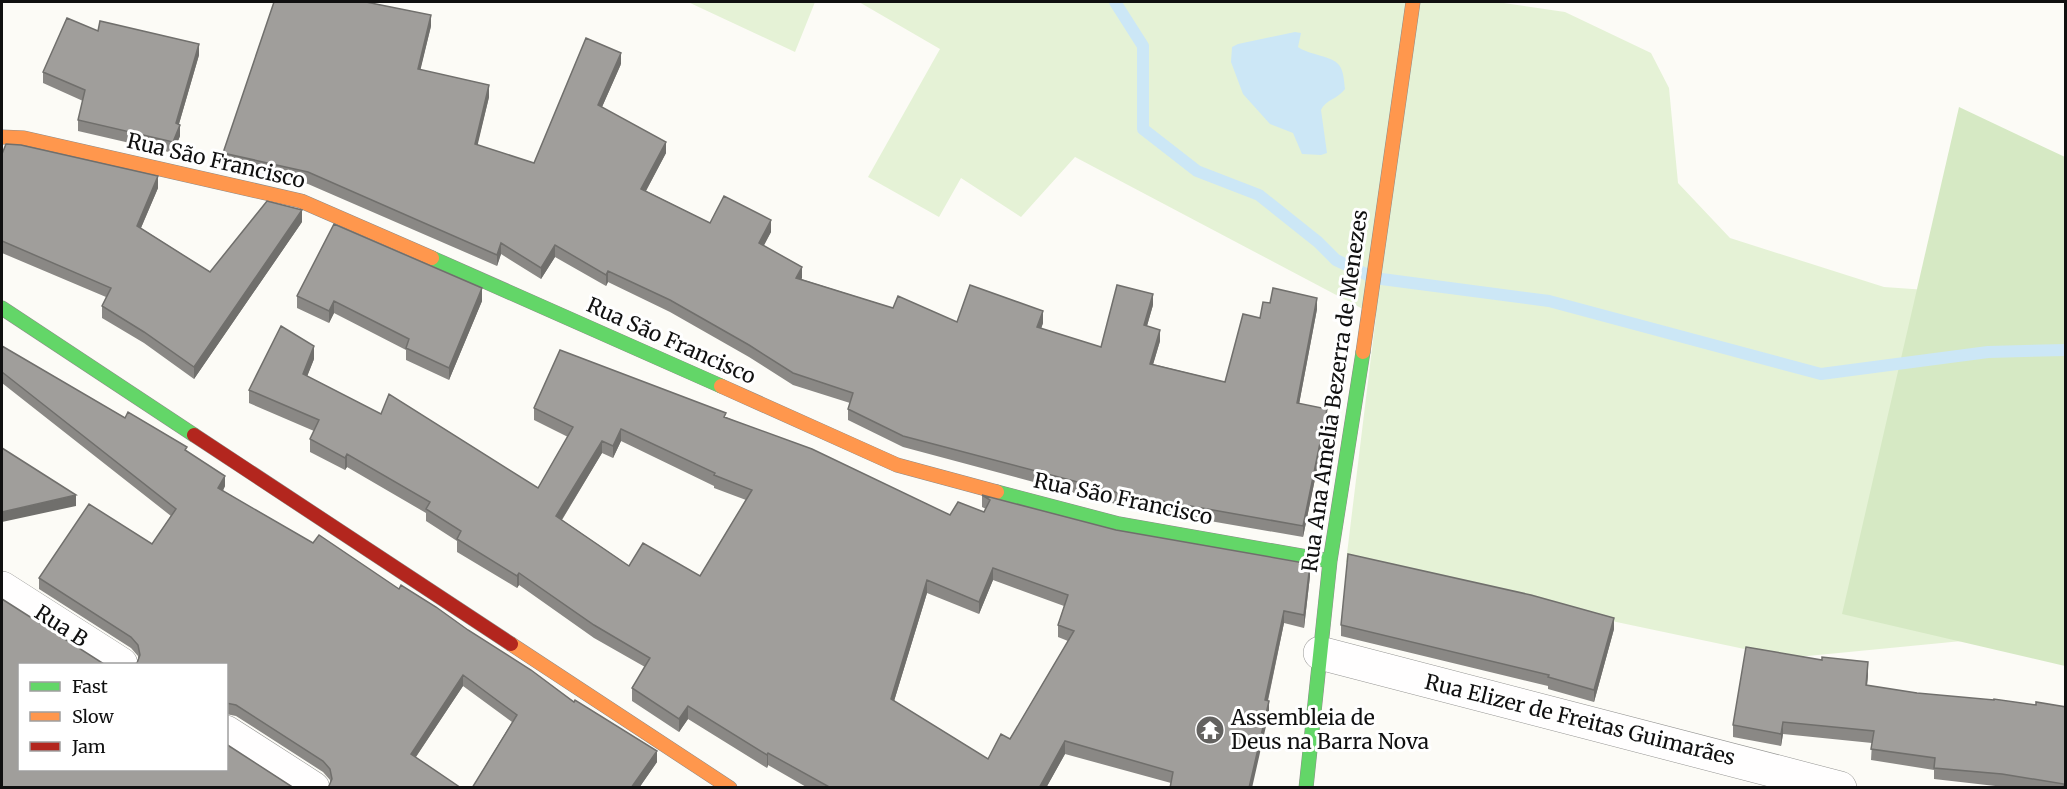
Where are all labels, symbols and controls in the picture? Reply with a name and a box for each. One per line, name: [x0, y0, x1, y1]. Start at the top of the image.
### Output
street label: Rua São Francisco: [124, 127, 308, 194]
street label: Rua Ana Amelia Bezerra de Menezes: [1296, 208, 1373, 574]
street label: Rua São Francisco: [583, 291, 760, 390]
street label: Rua São Francisco: [1031, 466, 1215, 531]
street label: Rua B: [30, 599, 93, 653]
legend: [18, 663, 228, 771]
street label: Rua Elizer de Freitas Guimarães: [1422, 668, 1738, 771]
text: Fast: [72, 675, 108, 698]
place label: Assembleia de Deus na Barra Nova: [1230, 704, 1429, 755]
text: Slow: [72, 705, 115, 728]
temple icon: Assembleia de Deus na Barra Nova: [1194, 714, 1226, 746]
text: Jam: [71, 735, 106, 758]

